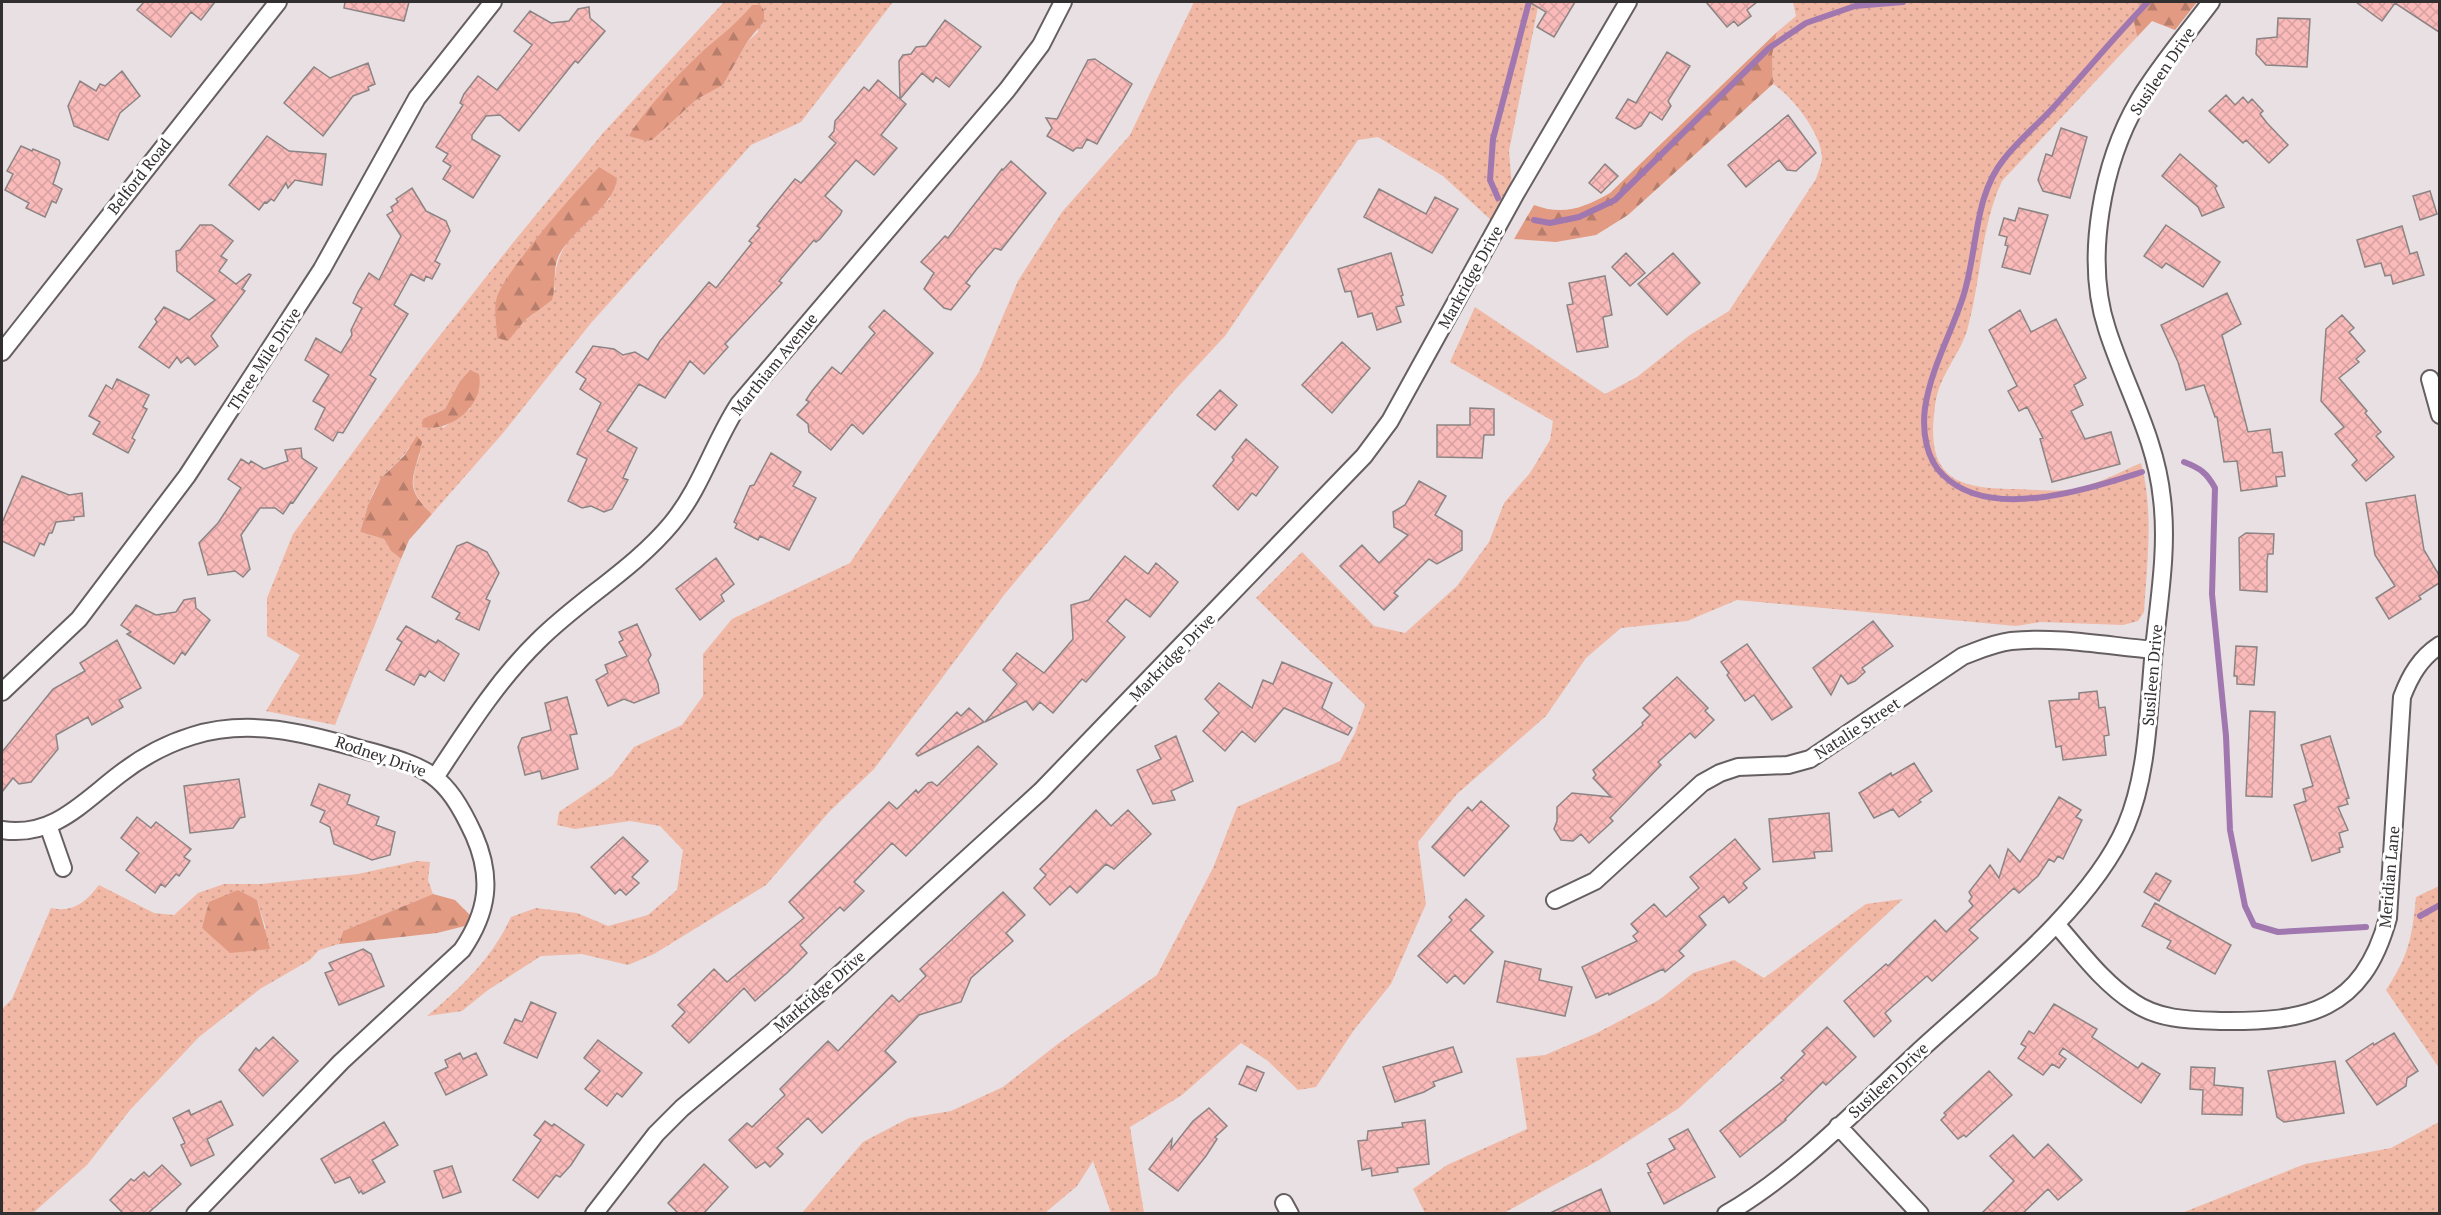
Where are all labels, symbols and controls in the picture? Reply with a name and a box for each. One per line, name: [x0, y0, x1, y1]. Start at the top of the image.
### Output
street label: Susileen Drive: [2124, 23, 2200, 119]
street label: Belford Road: [102, 133, 176, 219]
street label: Markridge Drive: [1433, 221, 1507, 333]
street label: Three Mile Drive: [222, 303, 306, 415]
street label: Marthiam Avenue: [726, 308, 822, 420]
street label: Markridge Drive: [1124, 608, 1220, 706]
street label: Susileen Drive: [2137, 623, 2167, 727]
street label: Natalie Street: [1810, 692, 1904, 764]
street label: Rodney Drive: [332, 730, 430, 782]
street label: Meridian Lane: [2374, 825, 2404, 929]
street label: Markridge Drive: [768, 945, 870, 1037]
street label: Susileen Drive: [1843, 1037, 1933, 1123]

